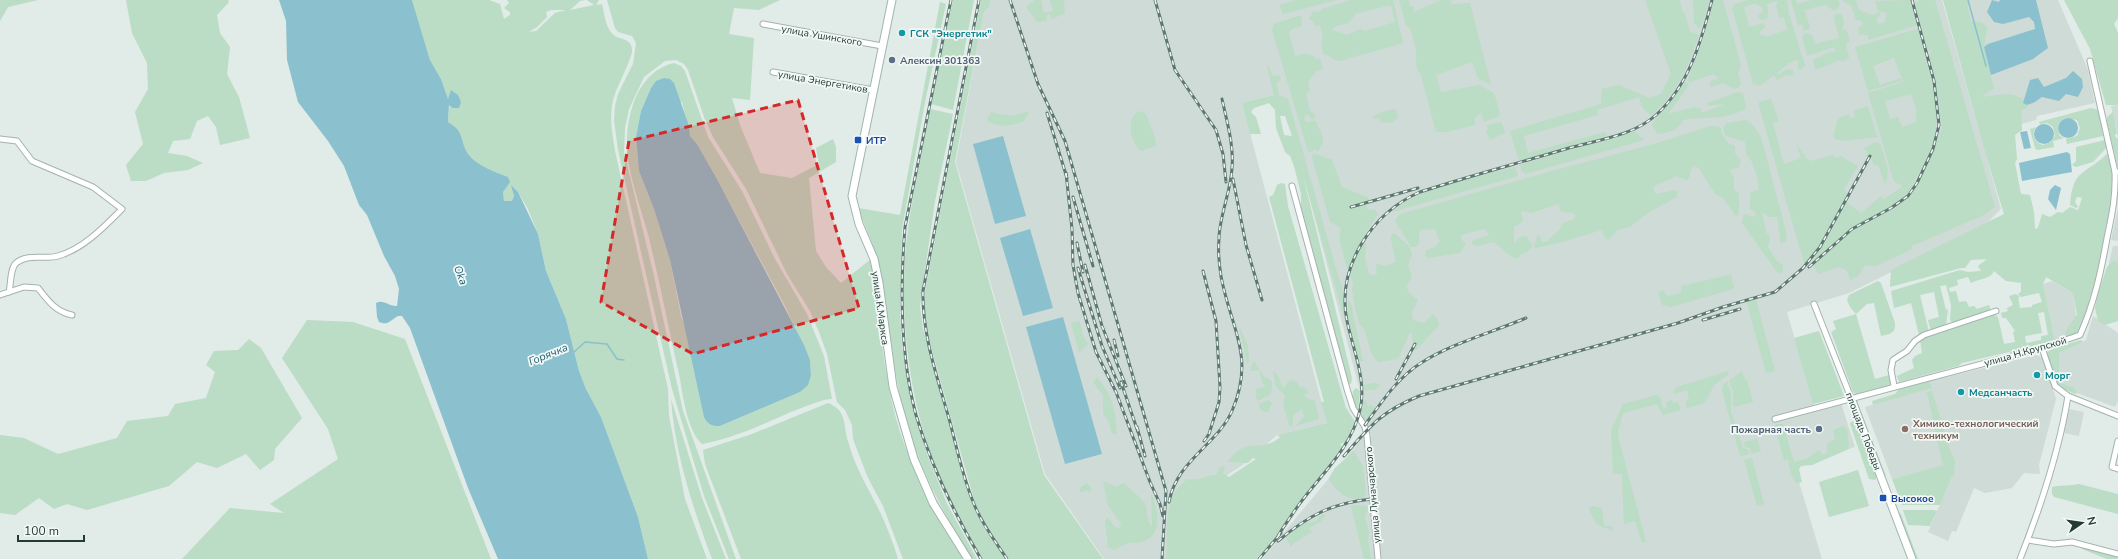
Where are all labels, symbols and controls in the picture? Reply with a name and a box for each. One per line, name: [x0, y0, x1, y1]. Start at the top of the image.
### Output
street label: улица Ушинского: [780, 22, 864, 50]
place label: ГСК "Энергетик": [910, 27, 992, 41]
marker: ГСК "Энергетик": [897, 28, 907, 38]
place label: Алексин 301363: [900, 54, 980, 68]
marker: Алексин 301363: [887, 55, 897, 65]
street label: улица Энергетиков: [777, 67, 869, 97]
place label: ИТР: [866, 134, 887, 148]
marker: ИТР: [853, 135, 863, 145]
water label: Oka: [450, 263, 471, 287]
street label: улица К.Маркса: [868, 270, 892, 346]
street label: улица Н.Крупской: [1982, 333, 2068, 370]
water label: Горячка: [526, 340, 570, 369]
place label: Морг: [2045, 369, 2071, 383]
marker: Морг: [2032, 370, 2042, 380]
place label: Медсанчасть: [1969, 386, 2033, 400]
marker: Медсанчасть: [1956, 387, 1966, 397]
street label: площадь Победы: [1842, 390, 1884, 472]
place label: Химико-технологический техникум: [1912, 417, 2039, 443]
place label: Пожарная часть: [1731, 423, 1811, 437]
marker: Пожарная часть: [1814, 424, 1824, 434]
marker: Химико-технологический техникум: [1900, 424, 1910, 434]
street label: улица Луначарского: [1362, 446, 1384, 544]
place label: Высокое: [1891, 492, 1934, 506]
marker: Высокое: [1878, 493, 1888, 503]
north arrow: [2062, 503, 2102, 543]
text: N: [2083, 515, 2099, 527]
scale bar: [18, 517, 84, 543]
text: 100 m: [24, 523, 59, 539]

